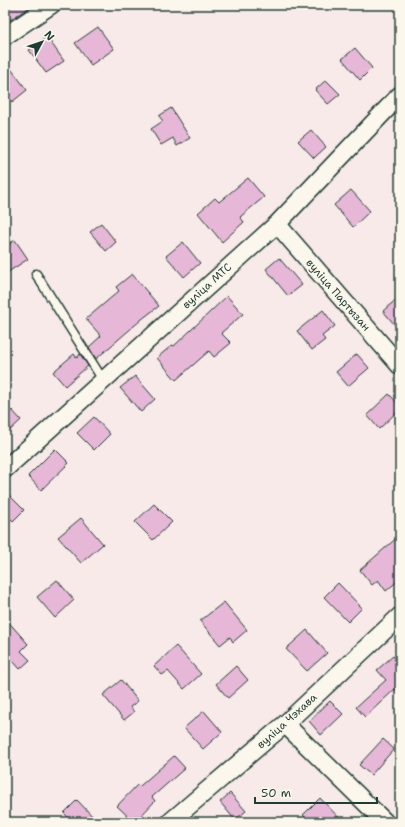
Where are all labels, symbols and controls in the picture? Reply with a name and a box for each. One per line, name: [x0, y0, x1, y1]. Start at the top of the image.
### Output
north arrow: [22, 22, 62, 62]
text: N: [41, 28, 58, 44]
street label: вуліца Партызан: [303, 256, 373, 334]
street label: вуліца МТС: [179, 260, 235, 312]
street label: вуліца Чэхава: [254, 690, 320, 752]
scale bar: [255, 779, 377, 805]
text: 50 m: [261, 785, 291, 801]

